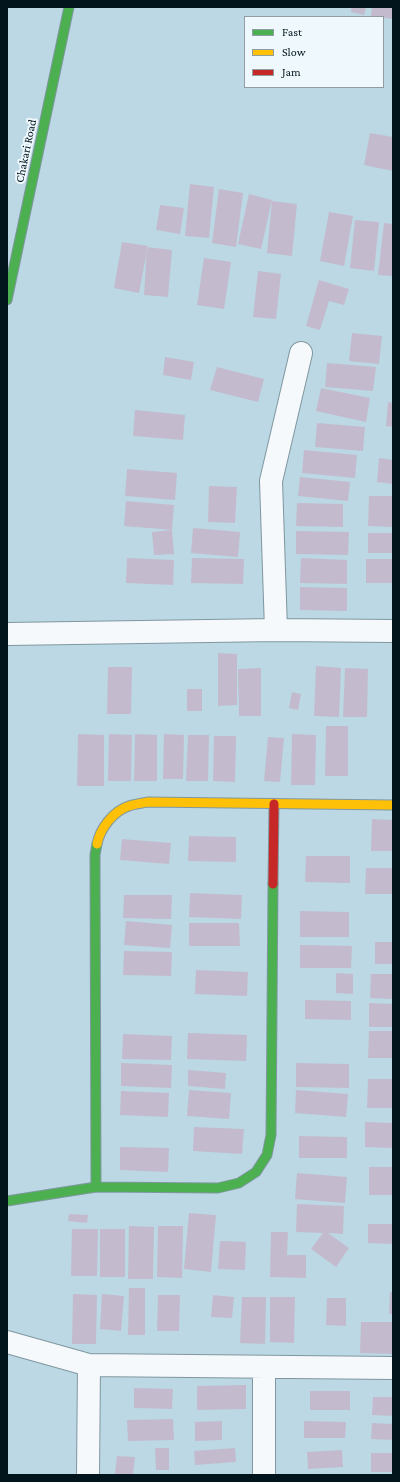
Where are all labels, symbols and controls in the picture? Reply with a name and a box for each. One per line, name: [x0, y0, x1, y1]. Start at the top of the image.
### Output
legend: [244, 16, 384, 88]
text: Fast: [282, 25, 302, 39]
text: Slow: [282, 45, 306, 59]
text: Jam: [282, 65, 301, 79]
street label: Chakari Road: [12, 118, 40, 184]

